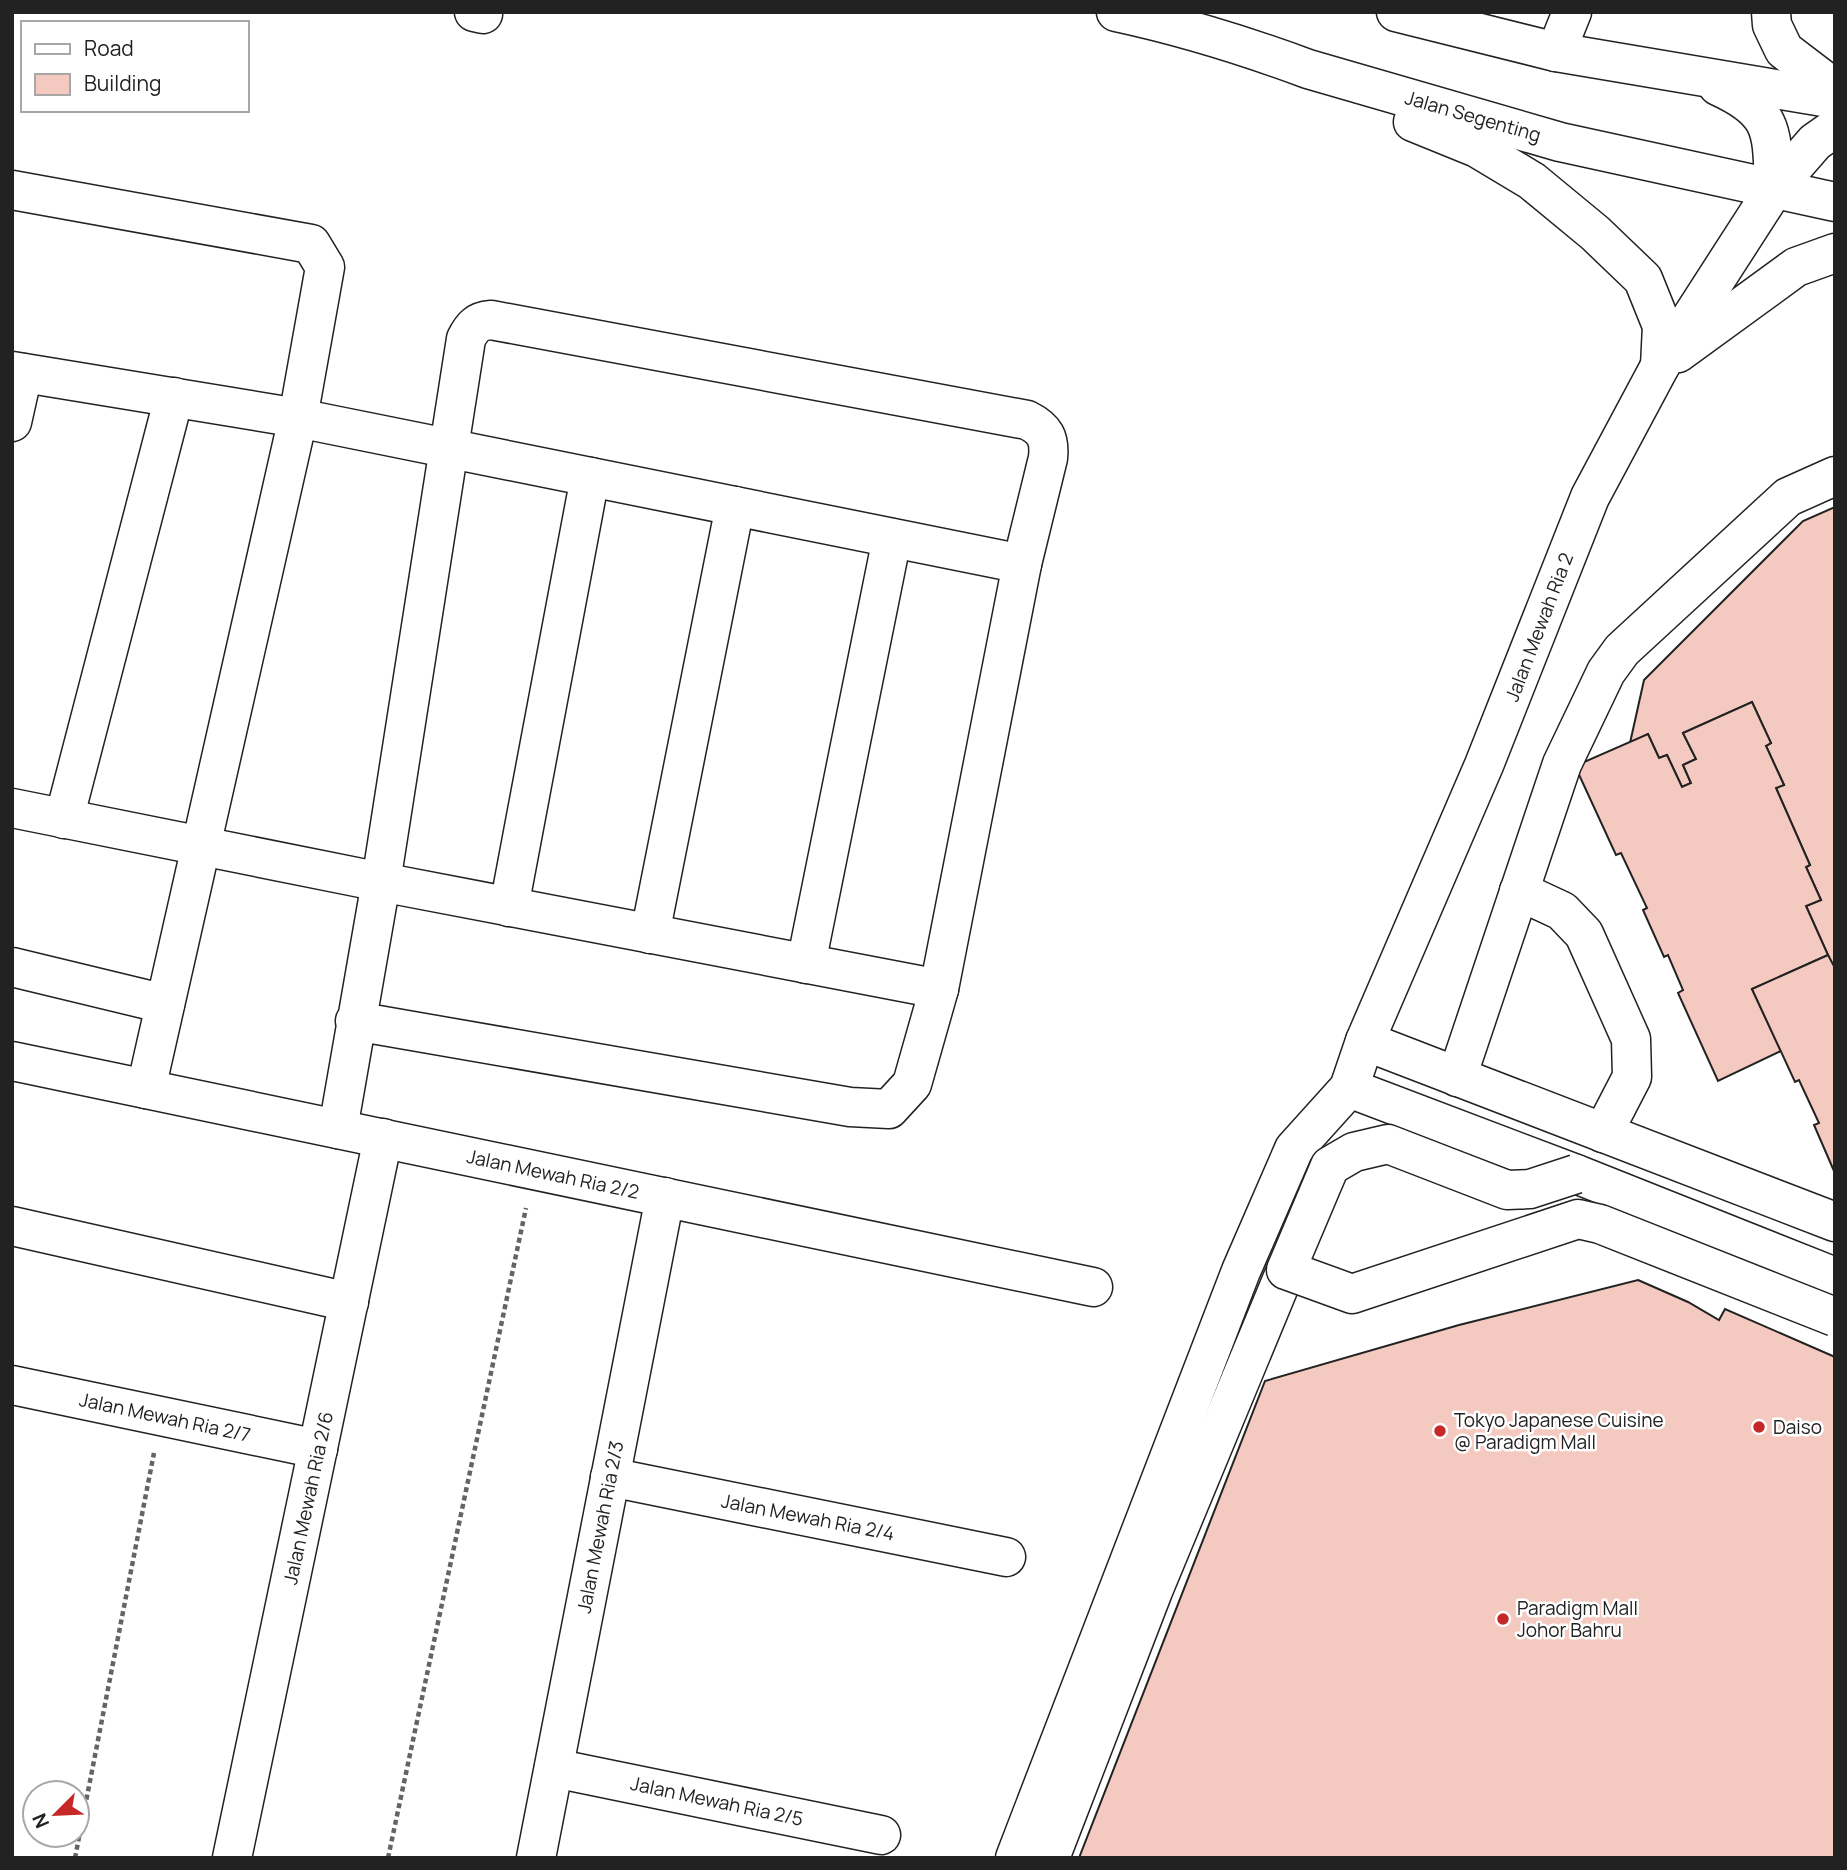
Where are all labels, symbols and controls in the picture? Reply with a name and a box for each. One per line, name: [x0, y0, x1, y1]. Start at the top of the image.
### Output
legend: [21, 21, 248, 112]
text: Road: [84, 34, 134, 62]
text: Building: [84, 69, 161, 97]
street label: Jalan Segenting: [1402, 84, 1544, 148]
street label: Jalan Mewah Ria 2: [1499, 549, 1579, 705]
street label: Jalan Mewah Ria 2/2: [464, 1143, 642, 1205]
street label: Jalan Mewah Ria 2/7: [77, 1386, 253, 1448]
place label: Tokyo Japanese Cuisine @ Paradigm Mall: [1454, 1407, 1664, 1455]
street label: Jalan Mewah Ria 2/6: [277, 1409, 339, 1587]
place label: Daiso: [1773, 1414, 1822, 1440]
marker: Daiso: [1751, 1419, 1767, 1435]
marker: Tokyo Japanese Cuisine @ Paradigm Mall: [1432, 1423, 1448, 1439]
street label: Jalan Mewah Ria 2/3: [571, 1438, 629, 1616]
street label: Jalan Mewah Ria 2/4: [719, 1487, 897, 1547]
place label: Paradigm Mall Johor Bahru: [1517, 1595, 1638, 1643]
marker: Paradigm Mall Johor Bahru: [1495, 1611, 1511, 1627]
street label: Jalan Mewah Ria 2/5: [628, 1770, 806, 1832]
north arrow: [21, 1779, 91, 1849]
text: N: [26, 1809, 55, 1832]

